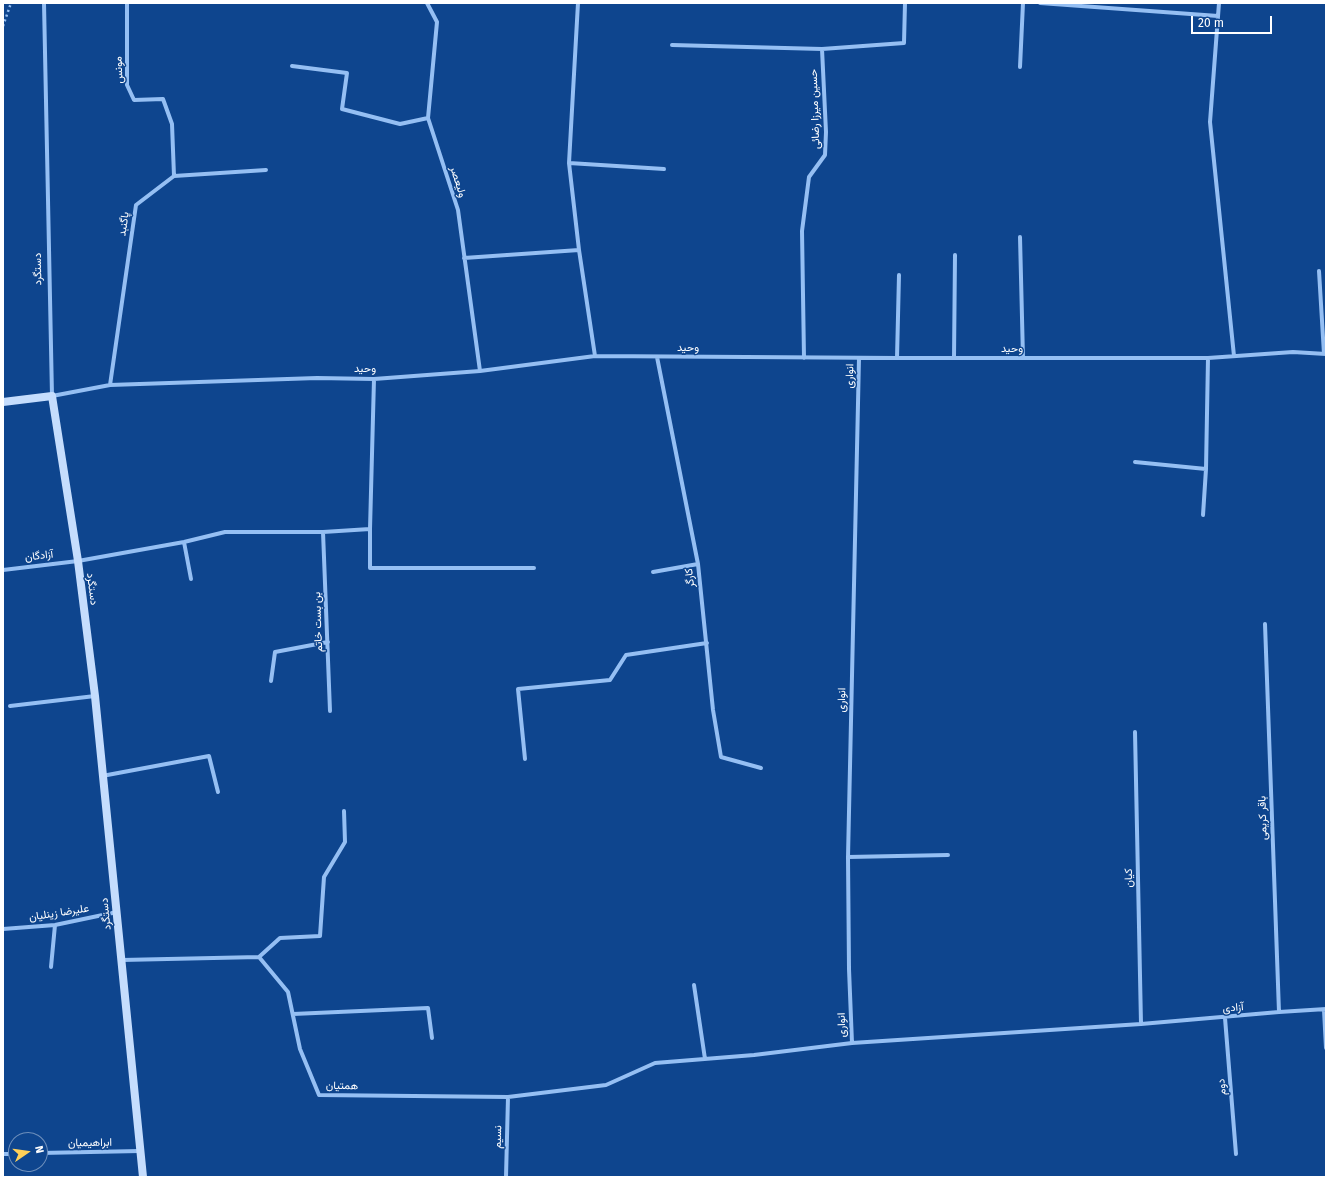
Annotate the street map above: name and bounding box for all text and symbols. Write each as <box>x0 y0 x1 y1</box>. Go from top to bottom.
scale bar <box>1193 8 1274 34</box>
text: 20 m <box>1198 16 1224 30</box>
street label: مونس <box>112 56 126 84</box>
street label: حسین میرزا رضائی <box>807 69 823 149</box>
street label: ولیعصر <box>447 165 469 199</box>
street label: پاگنبد <box>116 211 132 237</box>
street label: دستگرد <box>31 253 45 285</box>
street label: وحید <box>677 341 699 355</box>
street label: وحید <box>1001 342 1023 356</box>
street label: وحید <box>354 362 376 376</box>
street label: انواری <box>843 364 857 388</box>
street label: آزادگان <box>24 548 54 564</box>
street label: کارگر <box>682 567 698 589</box>
street label: دستگرد <box>83 572 101 606</box>
street label: بن بست خاتم <box>310 592 326 652</box>
street label: انواری <box>835 688 849 712</box>
street label: باقر کریمی <box>1256 796 1270 840</box>
street label: کیان <box>1122 868 1136 888</box>
street label: دستگرد <box>98 897 114 931</box>
street label: علیرضا زینلیان <box>28 902 90 924</box>
street label: آزادی <box>1222 1001 1244 1015</box>
street label: انواری <box>835 1012 849 1038</box>
street label: دوم <box>1215 1078 1229 1096</box>
street label: همتیان <box>326 1079 358 1093</box>
street label: نسیم <box>491 1125 505 1149</box>
north arrow <box>8 1132 48 1172</box>
street label: ابراهیمیان <box>68 1136 112 1150</box>
text: N <box>32 1144 46 1154</box>

